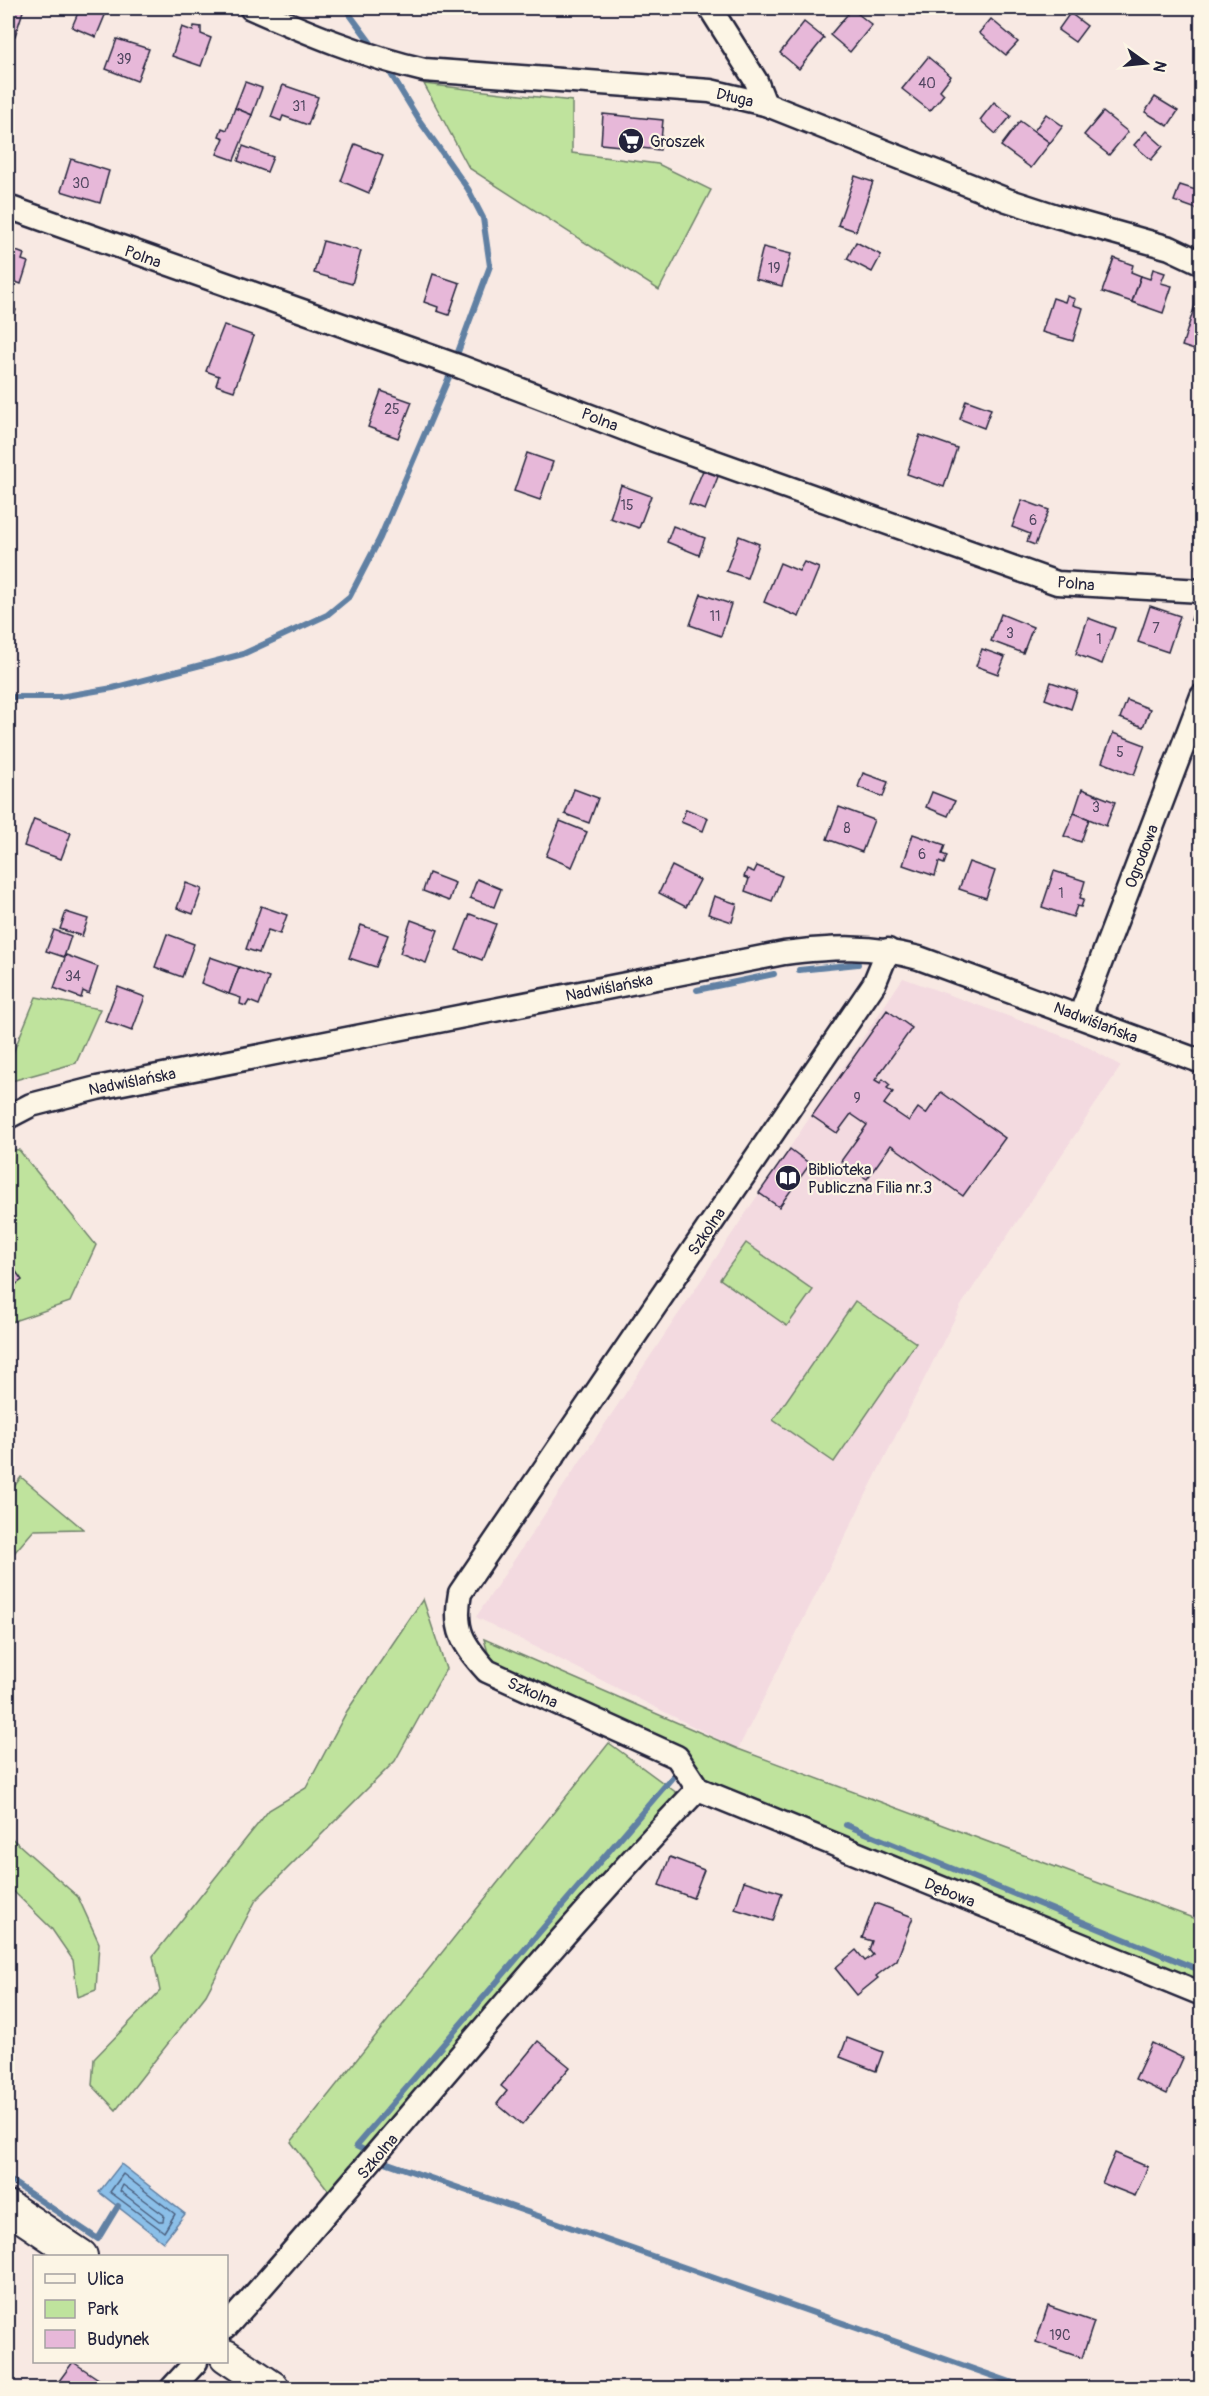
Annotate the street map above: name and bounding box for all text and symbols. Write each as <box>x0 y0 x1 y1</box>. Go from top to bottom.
north arrow <box>1116 33 1176 93</box>
house number: 39 <box>116 51 132 68</box>
text: N <box>1148 59 1171 75</box>
house number: 40 <box>918 75 936 92</box>
street label: Długa <box>714 84 755 112</box>
house number: 31 <box>292 98 306 115</box>
supermarket icon: Groszek <box>616 126 646 156</box>
place label: Groszek <box>650 132 705 152</box>
house number: 30 <box>72 175 90 192</box>
street label: Polna <box>122 241 164 273</box>
house number: 19 <box>768 260 780 277</box>
house number: 25 <box>384 401 400 418</box>
street label: Polna <box>578 404 621 436</box>
house number: 15 <box>620 497 634 514</box>
house number: 6 <box>1029 512 1037 529</box>
street label: Polna <box>1056 572 1096 596</box>
house number: 11 <box>710 608 720 625</box>
house number: 7 <box>1152 620 1160 637</box>
house number: 3 <box>1006 625 1014 642</box>
house number: 1 <box>1096 631 1102 648</box>
house number: 5 <box>1116 744 1124 761</box>
house number: 3 <box>1092 799 1100 816</box>
house number: 8 <box>843 820 851 837</box>
street label: Ogrodowa <box>1121 822 1163 891</box>
house number: 6 <box>918 846 926 863</box>
house number: 1 <box>1058 885 1064 902</box>
house number: 34 <box>65 968 81 985</box>
street label: Nadwiślańska <box>564 970 655 1006</box>
street label: Nadwiślańska <box>1051 998 1141 1048</box>
street label: Nadwiślańska <box>87 1064 178 1100</box>
house number: 9 <box>853 1090 861 1107</box>
place label: Biblioteka Publiczna Filia nr.3 <box>808 1160 932 1198</box>
library icon: Biblioteka Publiczna Filia nr.3 <box>773 1163 803 1193</box>
street label: Szkolna <box>684 1204 730 1259</box>
street label: Szkolna <box>504 1673 561 1713</box>
street label: Dębowa <box>921 1874 978 1912</box>
street label: Szkolna <box>353 2130 403 2183</box>
legend <box>33 2255 228 2363</box>
text: Ulica <box>87 2268 124 2291</box>
text: Park <box>87 2298 119 2321</box>
house number: 19C <box>1049 2327 1071 2344</box>
text: Budynek <box>87 2328 150 2351</box>

